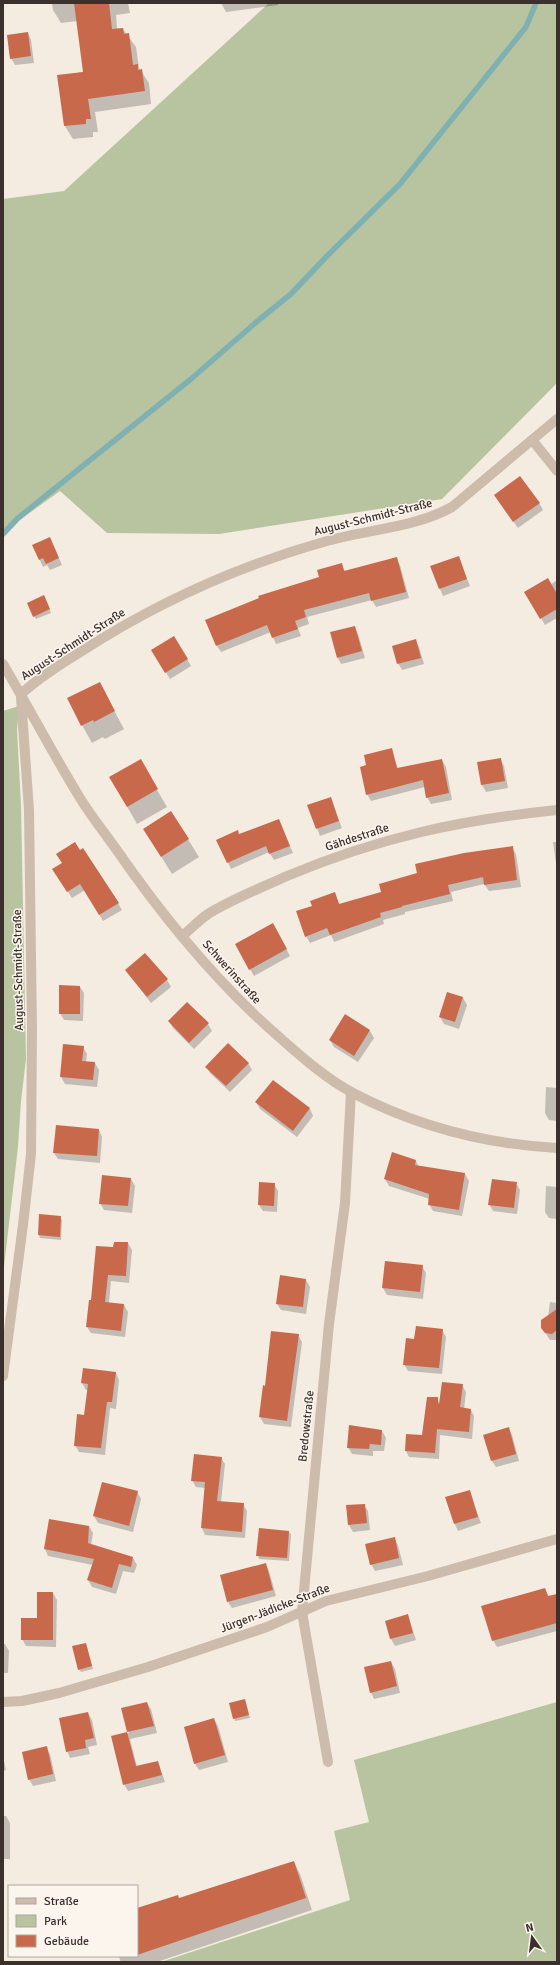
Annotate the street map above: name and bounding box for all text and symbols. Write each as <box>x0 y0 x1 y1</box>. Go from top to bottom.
street label: August-Schmidt-Straße <box>312 496 434 539</box>
street label: August-Schmidt-Straße <box>18 605 128 684</box>
street label: Gähdestraße <box>323 820 391 855</box>
street label: August-Schmidt-Straße <box>10 909 27 1031</box>
street label: Schwerinstraße <box>199 937 264 1007</box>
street label: Bredowstraße <box>295 1390 318 1463</box>
street label: Jürgen-Jädicke-Straße <box>218 1581 332 1636</box>
legend <box>8 1885 138 1957</box>
text: Straße <box>44 1894 79 1909</box>
text: Park <box>44 1914 67 1929</box>
north arrow <box>512 1917 552 1957</box>
text: N <box>524 1921 535 1935</box>
text: Gebäude <box>44 1934 89 1949</box>

